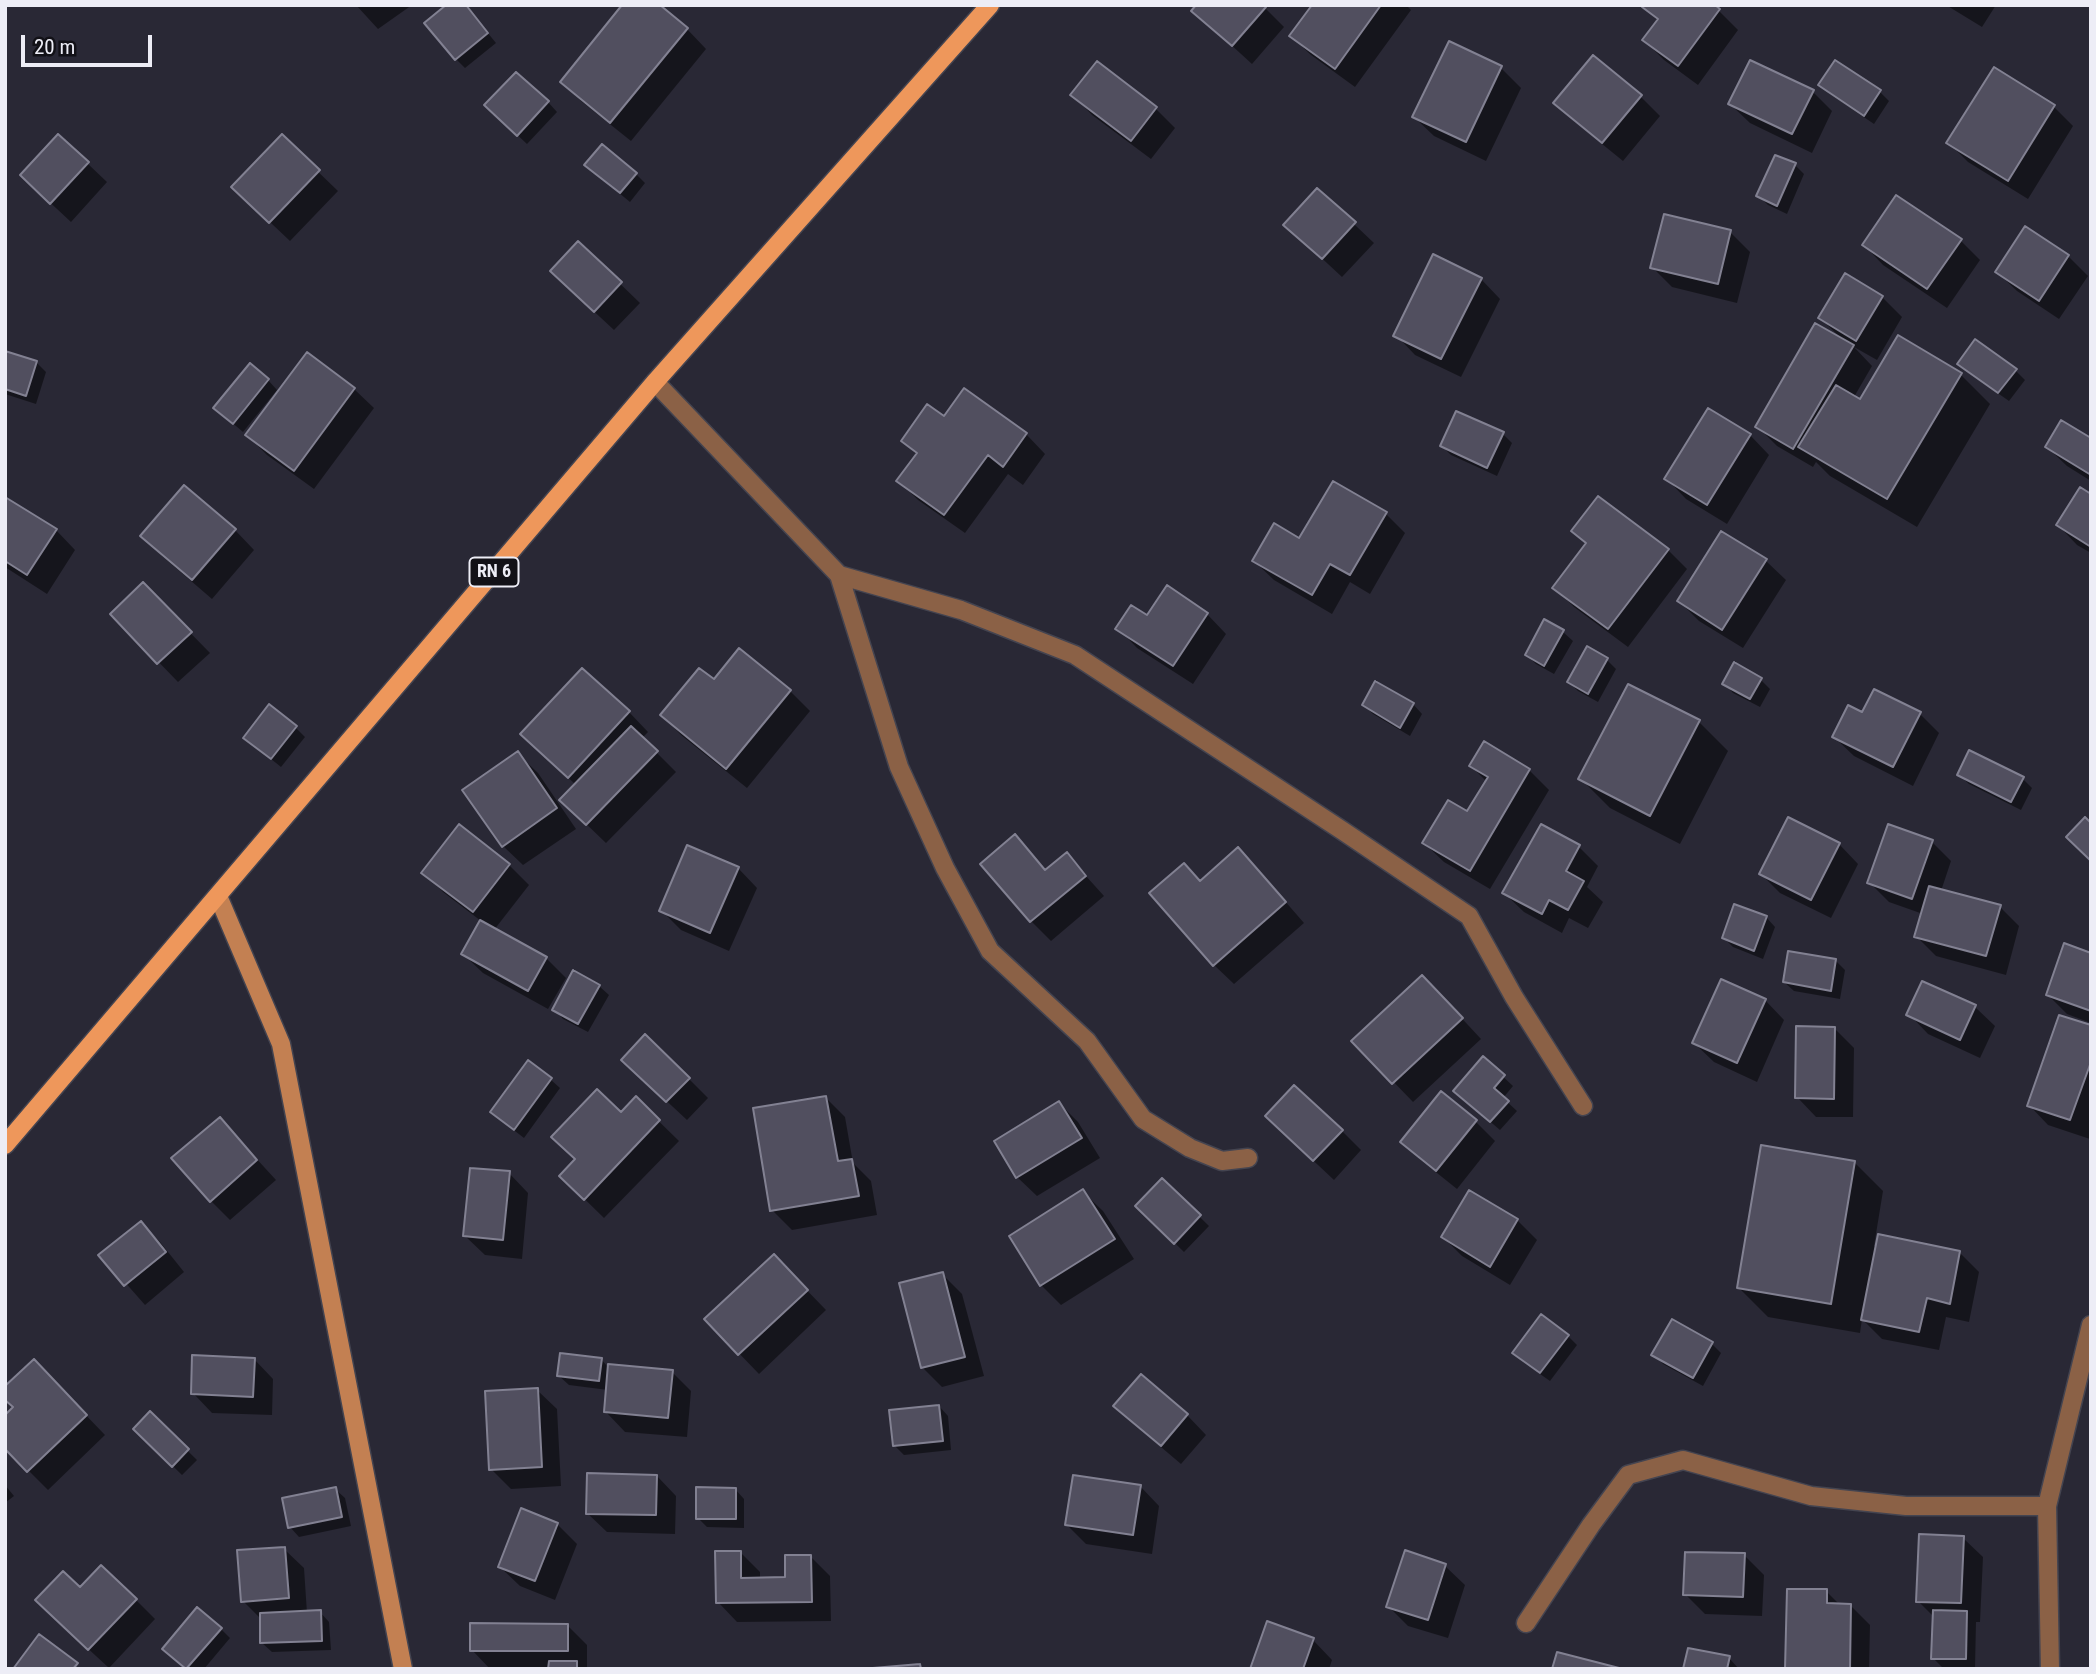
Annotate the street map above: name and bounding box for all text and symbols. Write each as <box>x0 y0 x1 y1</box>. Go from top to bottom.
scale bar <box>24 21 156 65</box>
text: 20 m <box>34 35 75 59</box>
road number: RN 6 <box>470 558 518 586</box>

